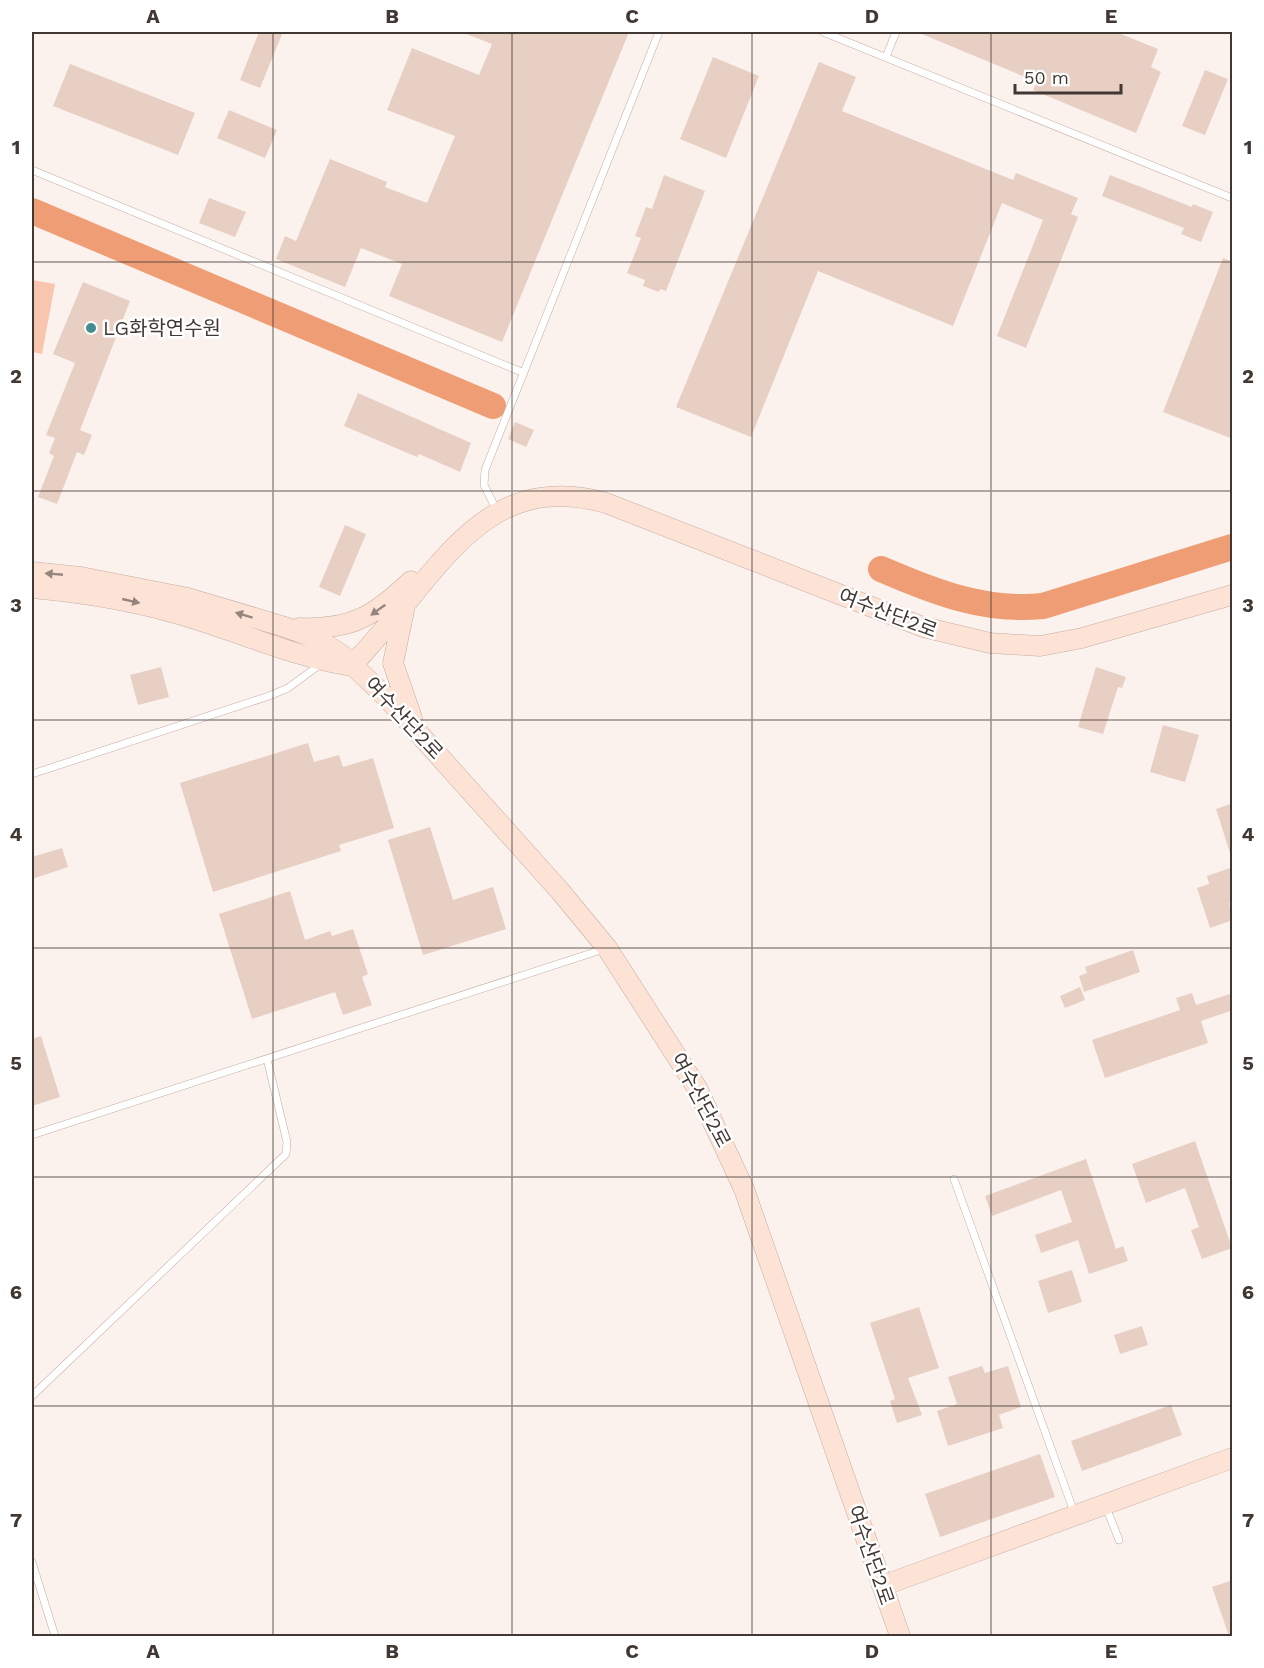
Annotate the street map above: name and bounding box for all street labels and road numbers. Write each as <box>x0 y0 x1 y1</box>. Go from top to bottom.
street label: 여수산단2로 <box>835 583 941 643</box>
street label: 여수산단2로 <box>360 672 448 764</box>
street label: 여수산단2로 <box>666 1049 736 1151</box>
street label: 여수산단2로 <box>843 1502 899 1608</box>

